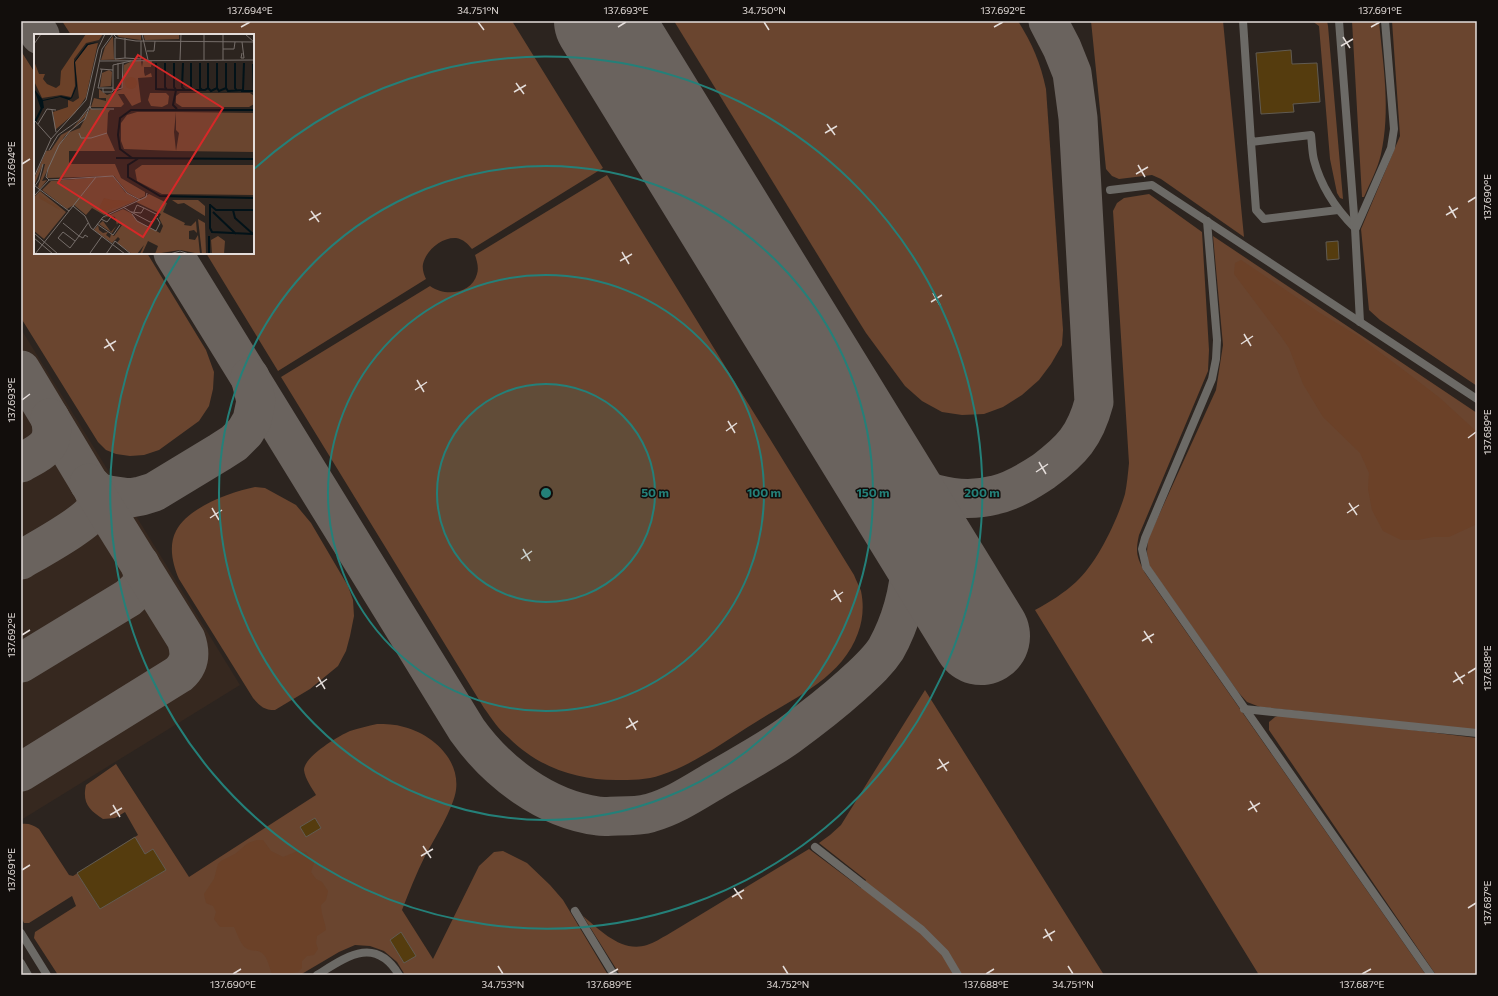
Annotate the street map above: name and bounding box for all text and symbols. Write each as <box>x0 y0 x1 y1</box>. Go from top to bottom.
text: 137.694°E <box>227 4 273 16</box>
text: 34.751°N <box>457 4 499 16</box>
text: 137.693°E <box>603 4 649 16</box>
text: 34.750°N <box>742 4 786 16</box>
text: 137.692°E <box>981 4 1026 16</box>
text: 137.691°E <box>1358 4 1402 16</box>
inset map <box>34 34 254 254</box>
text: 137.694°E <box>5 141 17 187</box>
text: 137.690°E <box>1481 174 1493 220</box>
text: 137.693°E <box>5 377 17 423</box>
text: 137.689°E <box>1481 409 1493 455</box>
text: 50 m <box>641 485 669 499</box>
text: 100 m <box>747 485 781 499</box>
text: 150 m <box>856 485 890 499</box>
text: 200 m <box>964 485 1000 499</box>
centre of rings <box>539 486 553 500</box>
text: 137.692°E <box>5 612 17 657</box>
text: 137.688°E <box>1481 645 1493 691</box>
text: 137.691°E <box>5 848 17 892</box>
text: 137.687°E <box>1481 881 1493 925</box>
text: 137.690°E <box>210 978 256 990</box>
text: 34.753°N <box>482 978 524 990</box>
text: 137.689°E <box>586 978 632 990</box>
text: 34.752°N <box>767 978 809 990</box>
text: 137.688°E <box>963 978 1009 990</box>
text: 34.751°N <box>1052 978 1094 990</box>
text: 137.687°E <box>1340 978 1384 990</box>

